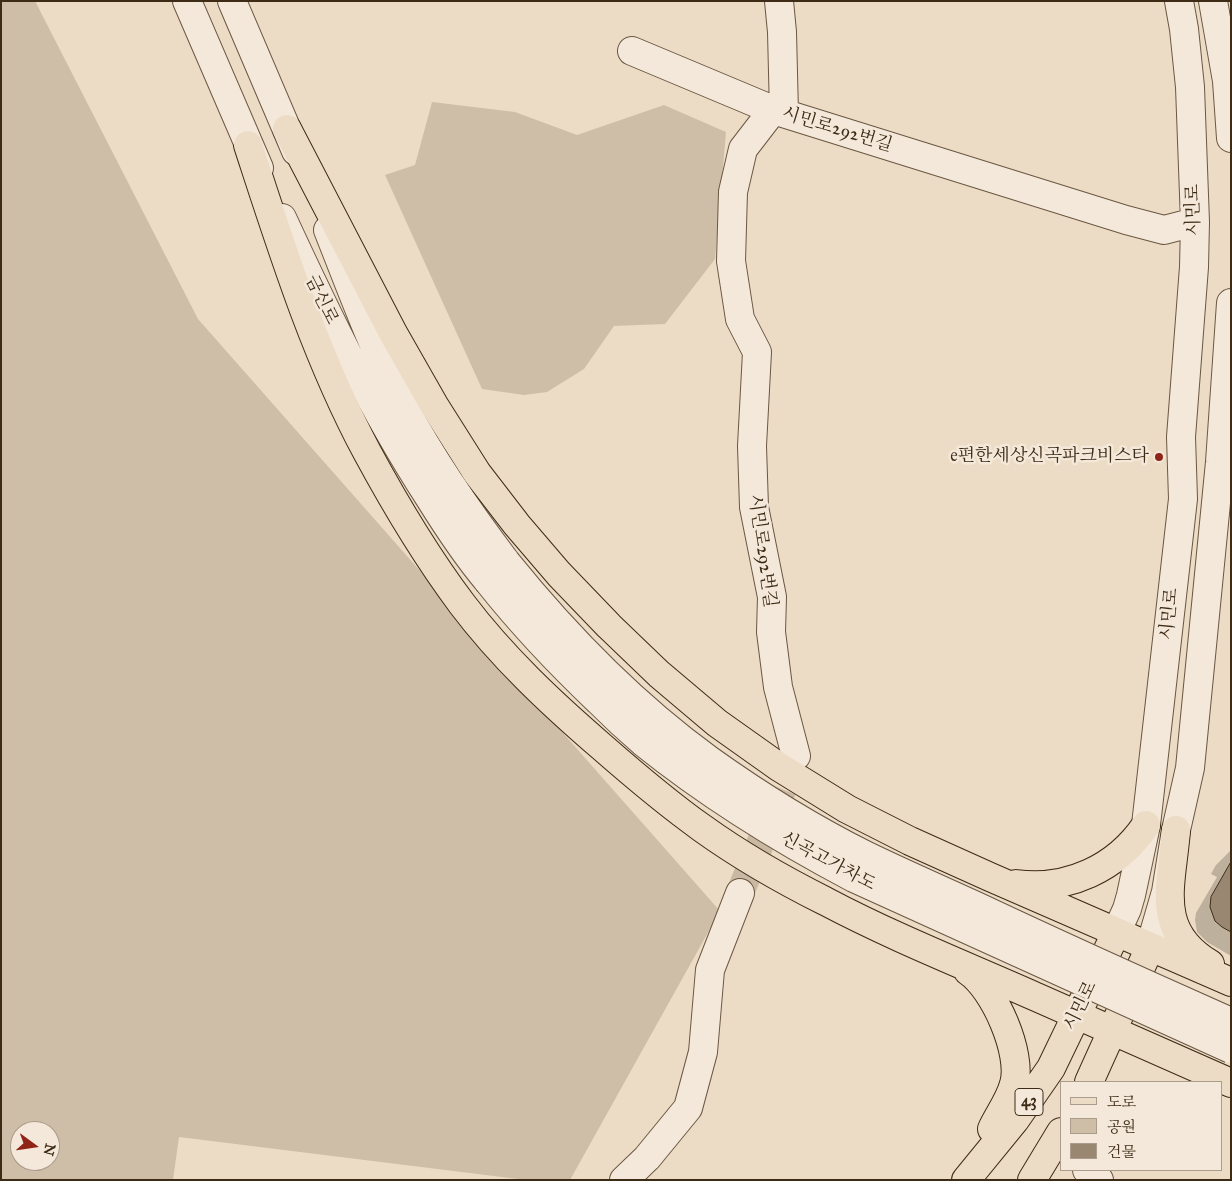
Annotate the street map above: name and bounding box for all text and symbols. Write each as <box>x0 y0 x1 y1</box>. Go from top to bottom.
street label: 시민로292번길 <box>779 103 895 157</box>
street label: 시민로 <box>1183 184 1205 236</box>
street label: 금신로 <box>300 272 342 328</box>
place label: e편한세상신곡파크비스타 <box>950 446 1149 468</box>
marker: e편한세상신곡파크비스타 <box>1153 451 1165 463</box>
street label: 시민로292번길 <box>743 493 781 609</box>
street label: 시민로 <box>1157 587 1183 641</box>
street label: 신곡고가차도 <box>777 828 879 896</box>
street label: 시민로 <box>1060 978 1102 1034</box>
legend <box>1060 1081 1222 1171</box>
road number: 43 <box>1015 1088 1043 1116</box>
text: 도로 <box>1107 1093 1136 1111</box>
text: 공원 <box>1107 1118 1136 1136</box>
north arrow <box>10 1121 60 1171</box>
text: N <box>39 1142 59 1157</box>
text: 건물 <box>1107 1143 1136 1161</box>

